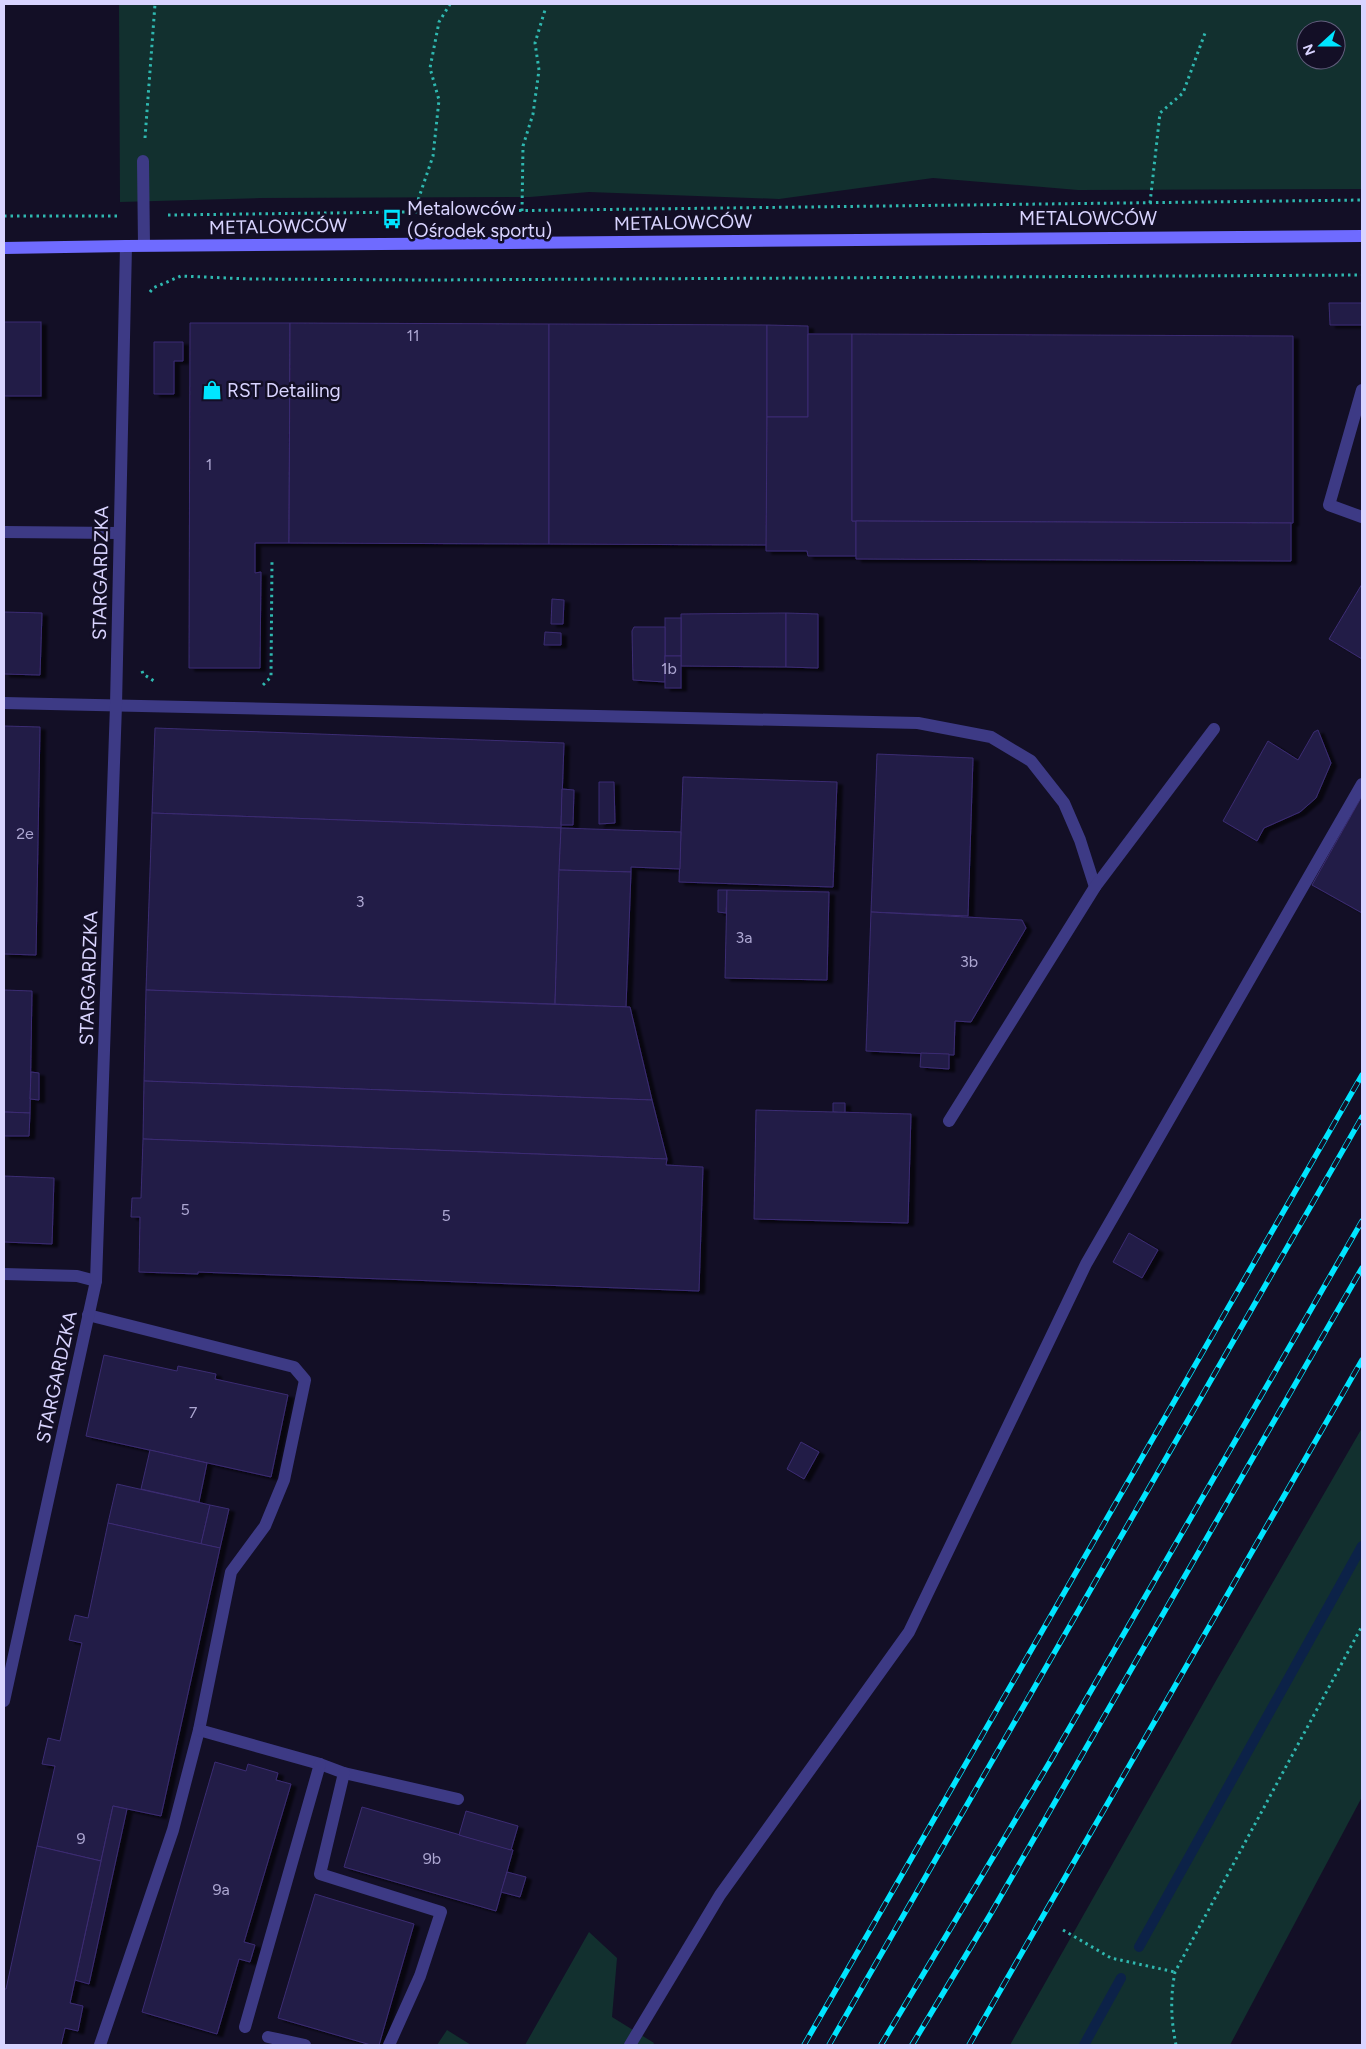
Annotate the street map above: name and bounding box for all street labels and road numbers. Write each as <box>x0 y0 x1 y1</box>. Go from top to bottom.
street label: METALOWCÓW <box>1019 207 1158 230</box>
street label: METALOWCÓW <box>614 210 753 235</box>
street label: METALOWCÓW <box>209 214 348 239</box>
street label: STARGARDZKA <box>88 505 113 640</box>
street label: STARGARDZKA <box>75 910 102 1046</box>
street label: STARGARDZKA <box>31 1309 82 1445</box>

